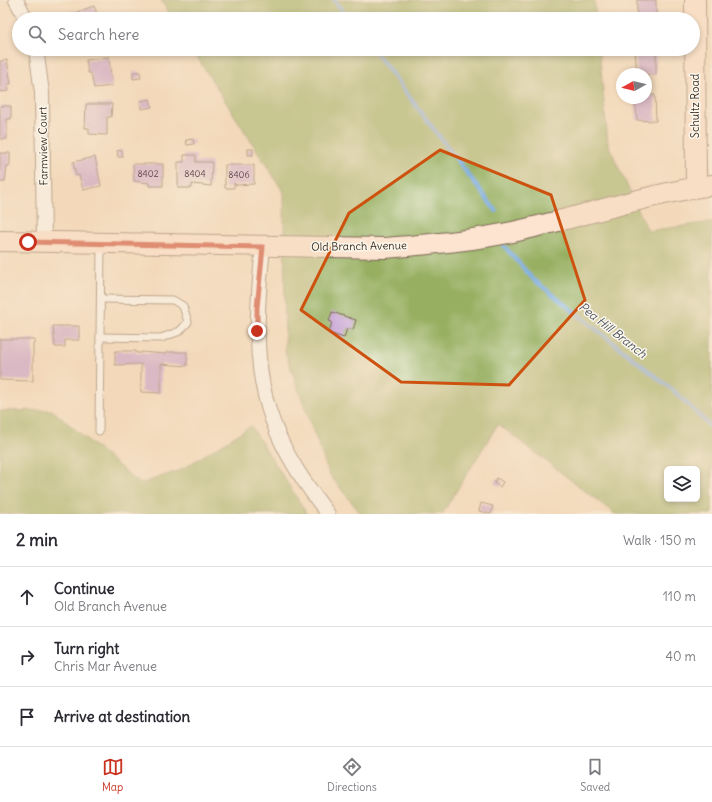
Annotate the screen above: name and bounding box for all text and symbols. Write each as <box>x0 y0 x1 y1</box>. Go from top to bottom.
search box <box>12 12 700 56</box>
icon: search <box>26 23 48 45</box>
text: Search here <box>58 25 139 44</box>
north arrow <box>616 68 652 104</box>
street label: Schultz Road <box>688 73 702 138</box>
street label: Farmview Court <box>35 106 51 186</box>
house number: 8402 <box>137 168 159 179</box>
house number: 8404 <box>184 168 206 179</box>
house number: 8406 <box>228 169 250 180</box>
route start <box>19 233 37 251</box>
street label: Old Branch Avenue <box>311 238 407 254</box>
water label: Pea Hill Branch <box>576 299 651 362</box>
route end <box>248 322 266 340</box>
map controls <box>664 466 700 502</box>
button: layers <box>664 466 700 502</box>
text: 2 min <box>16 529 58 551</box>
text: Walk · 150 m <box>623 532 696 549</box>
text: Continue <box>54 579 115 598</box>
icon: ahead <box>16 586 38 608</box>
text: 110 m <box>663 588 696 605</box>
text: Old Branch Avenue <box>54 598 167 615</box>
text: Turn right <box>54 639 119 658</box>
icon: right <box>16 646 38 668</box>
text: 40 m <box>665 648 696 665</box>
text: Chris Mar Avenue <box>54 658 157 675</box>
icon: arrive <box>16 706 38 728</box>
text: Arrive at destination <box>54 707 190 726</box>
tab: Map <box>102 756 124 794</box>
tab: Directions <box>327 756 377 794</box>
tab: Saved <box>580 756 610 794</box>

